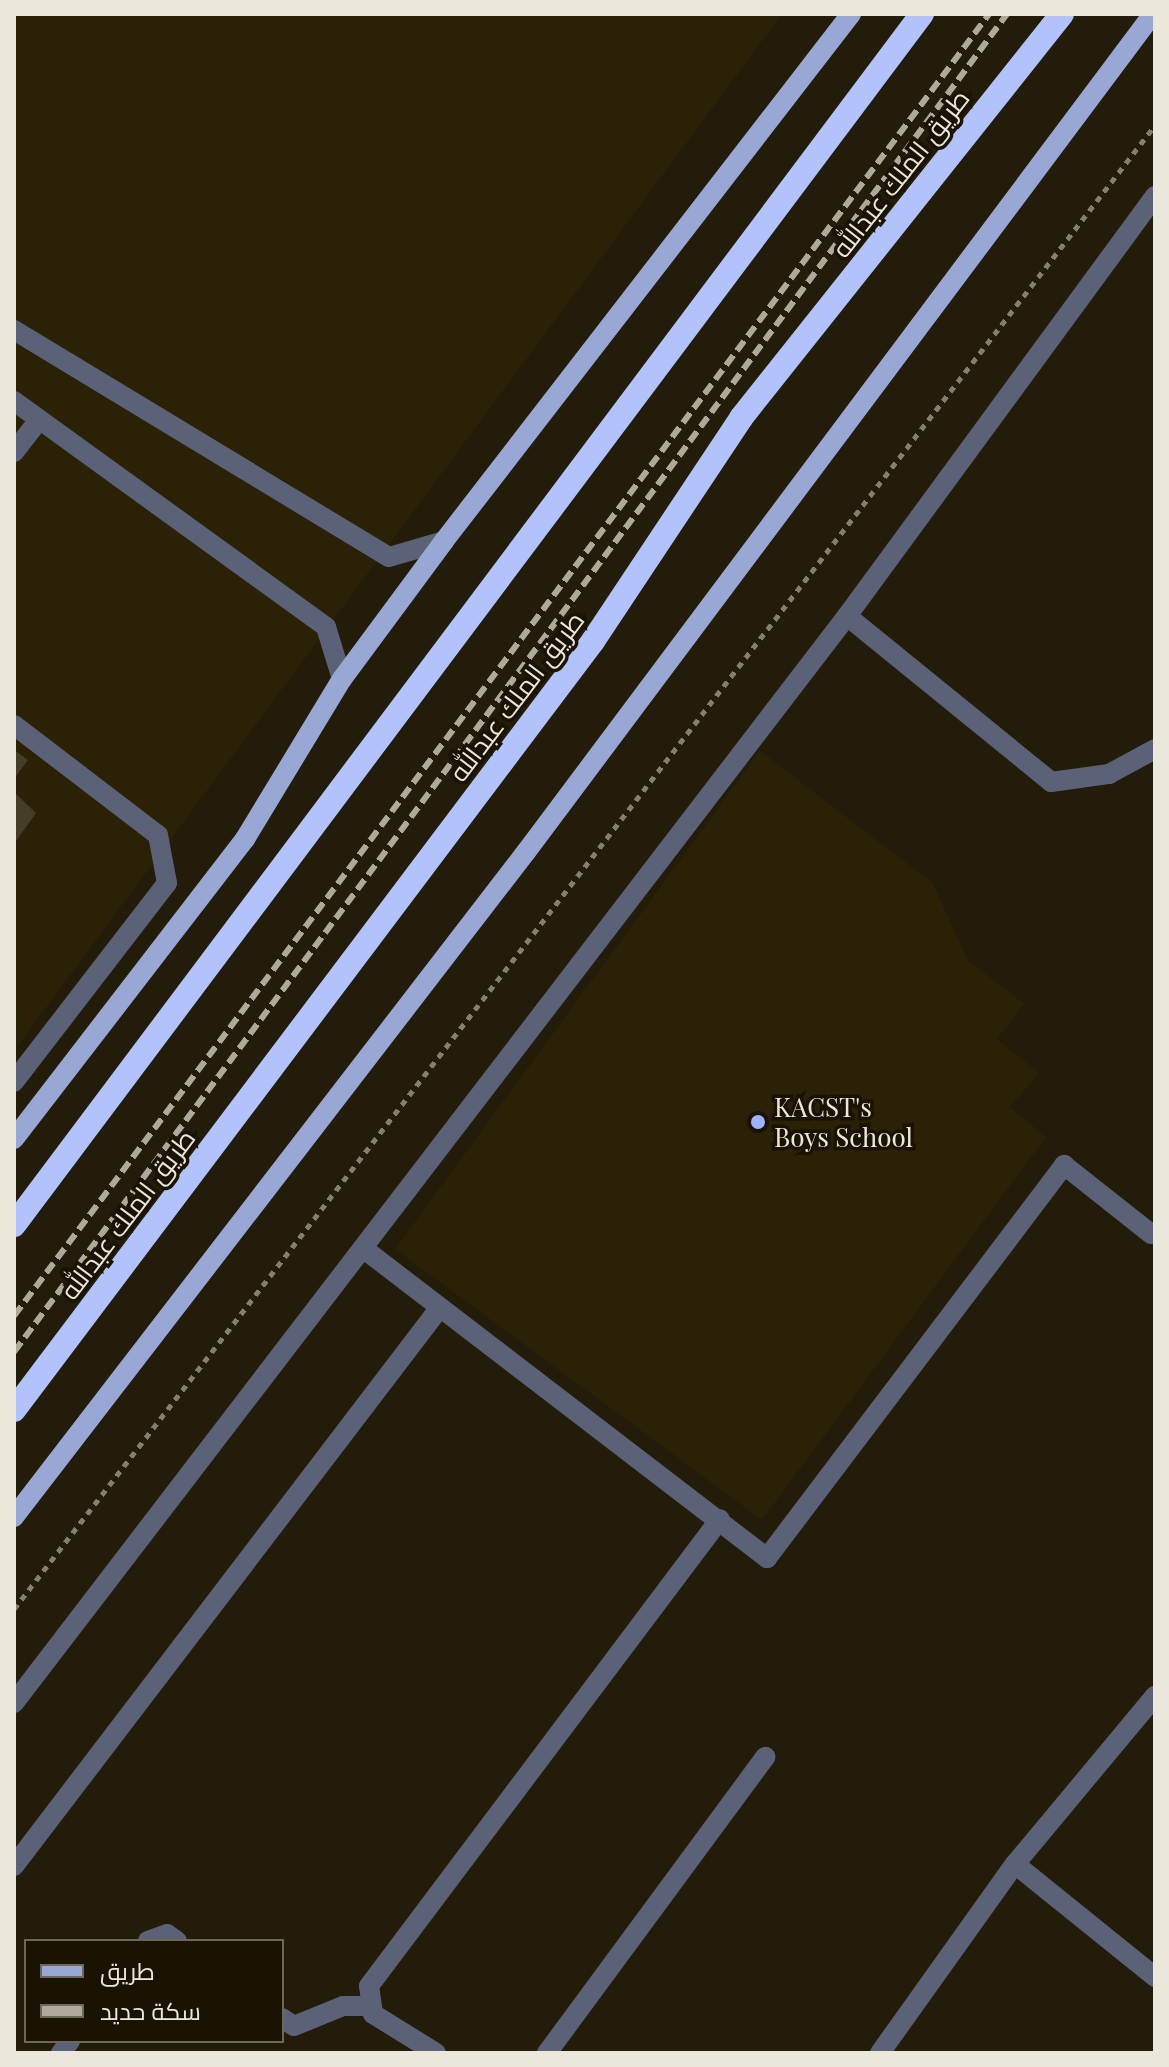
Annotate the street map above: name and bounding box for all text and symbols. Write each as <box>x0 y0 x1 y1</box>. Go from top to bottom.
street label: طريق الملك عبدالله <box>825 83 975 263</box>
street label: طريق الملك عبدالله <box>442 605 590 787</box>
place label: KACST's Boys School <box>774 1091 913 1152</box>
marker: KACST's Boys School <box>749 1113 767 1131</box>
street label: طريق الملك عبدالله <box>53 1123 201 1305</box>
legend <box>24 1939 284 2043</box>
text: طريق <box>100 1954 155 1986</box>
text: سكة حديد <box>100 1994 201 2026</box>

